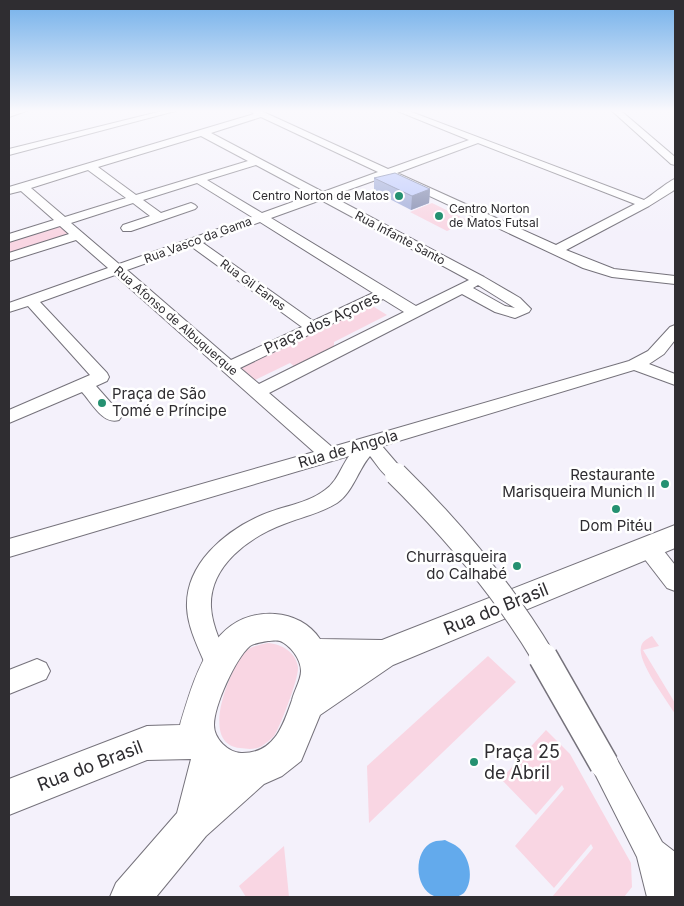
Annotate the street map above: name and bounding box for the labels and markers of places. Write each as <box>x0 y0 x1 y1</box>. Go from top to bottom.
place label: Centro Norton de Matos <box>252 188 389 203</box>
marker: Centro Norton de Matos <box>393 190 405 202</box>
place label: Centro Norton de Matos Futsal <box>449 201 539 230</box>
marker: Centro Norton de Matos Futsal <box>433 210 445 222</box>
place label: Praça de São Tomé e Príncipe <box>112 384 227 420</box>
marker: Praça de São Tomé e Príncipe <box>96 397 108 409</box>
place label: Restaurante Marisqueira Munich II <box>502 465 655 501</box>
marker: Restaurante Marisqueira Munich II <box>659 478 671 490</box>
marker: Dom Pitéu <box>610 503 622 515</box>
place label: Dom Pitéu <box>580 516 652 535</box>
place label: Churrasqueira do Calhabé <box>406 547 507 583</box>
marker: Churrasqueira do Calhabé <box>511 560 523 572</box>
place label: Praça 25 de Abril <box>484 741 560 783</box>
marker: Praça 25 de Abril <box>468 756 480 768</box>

